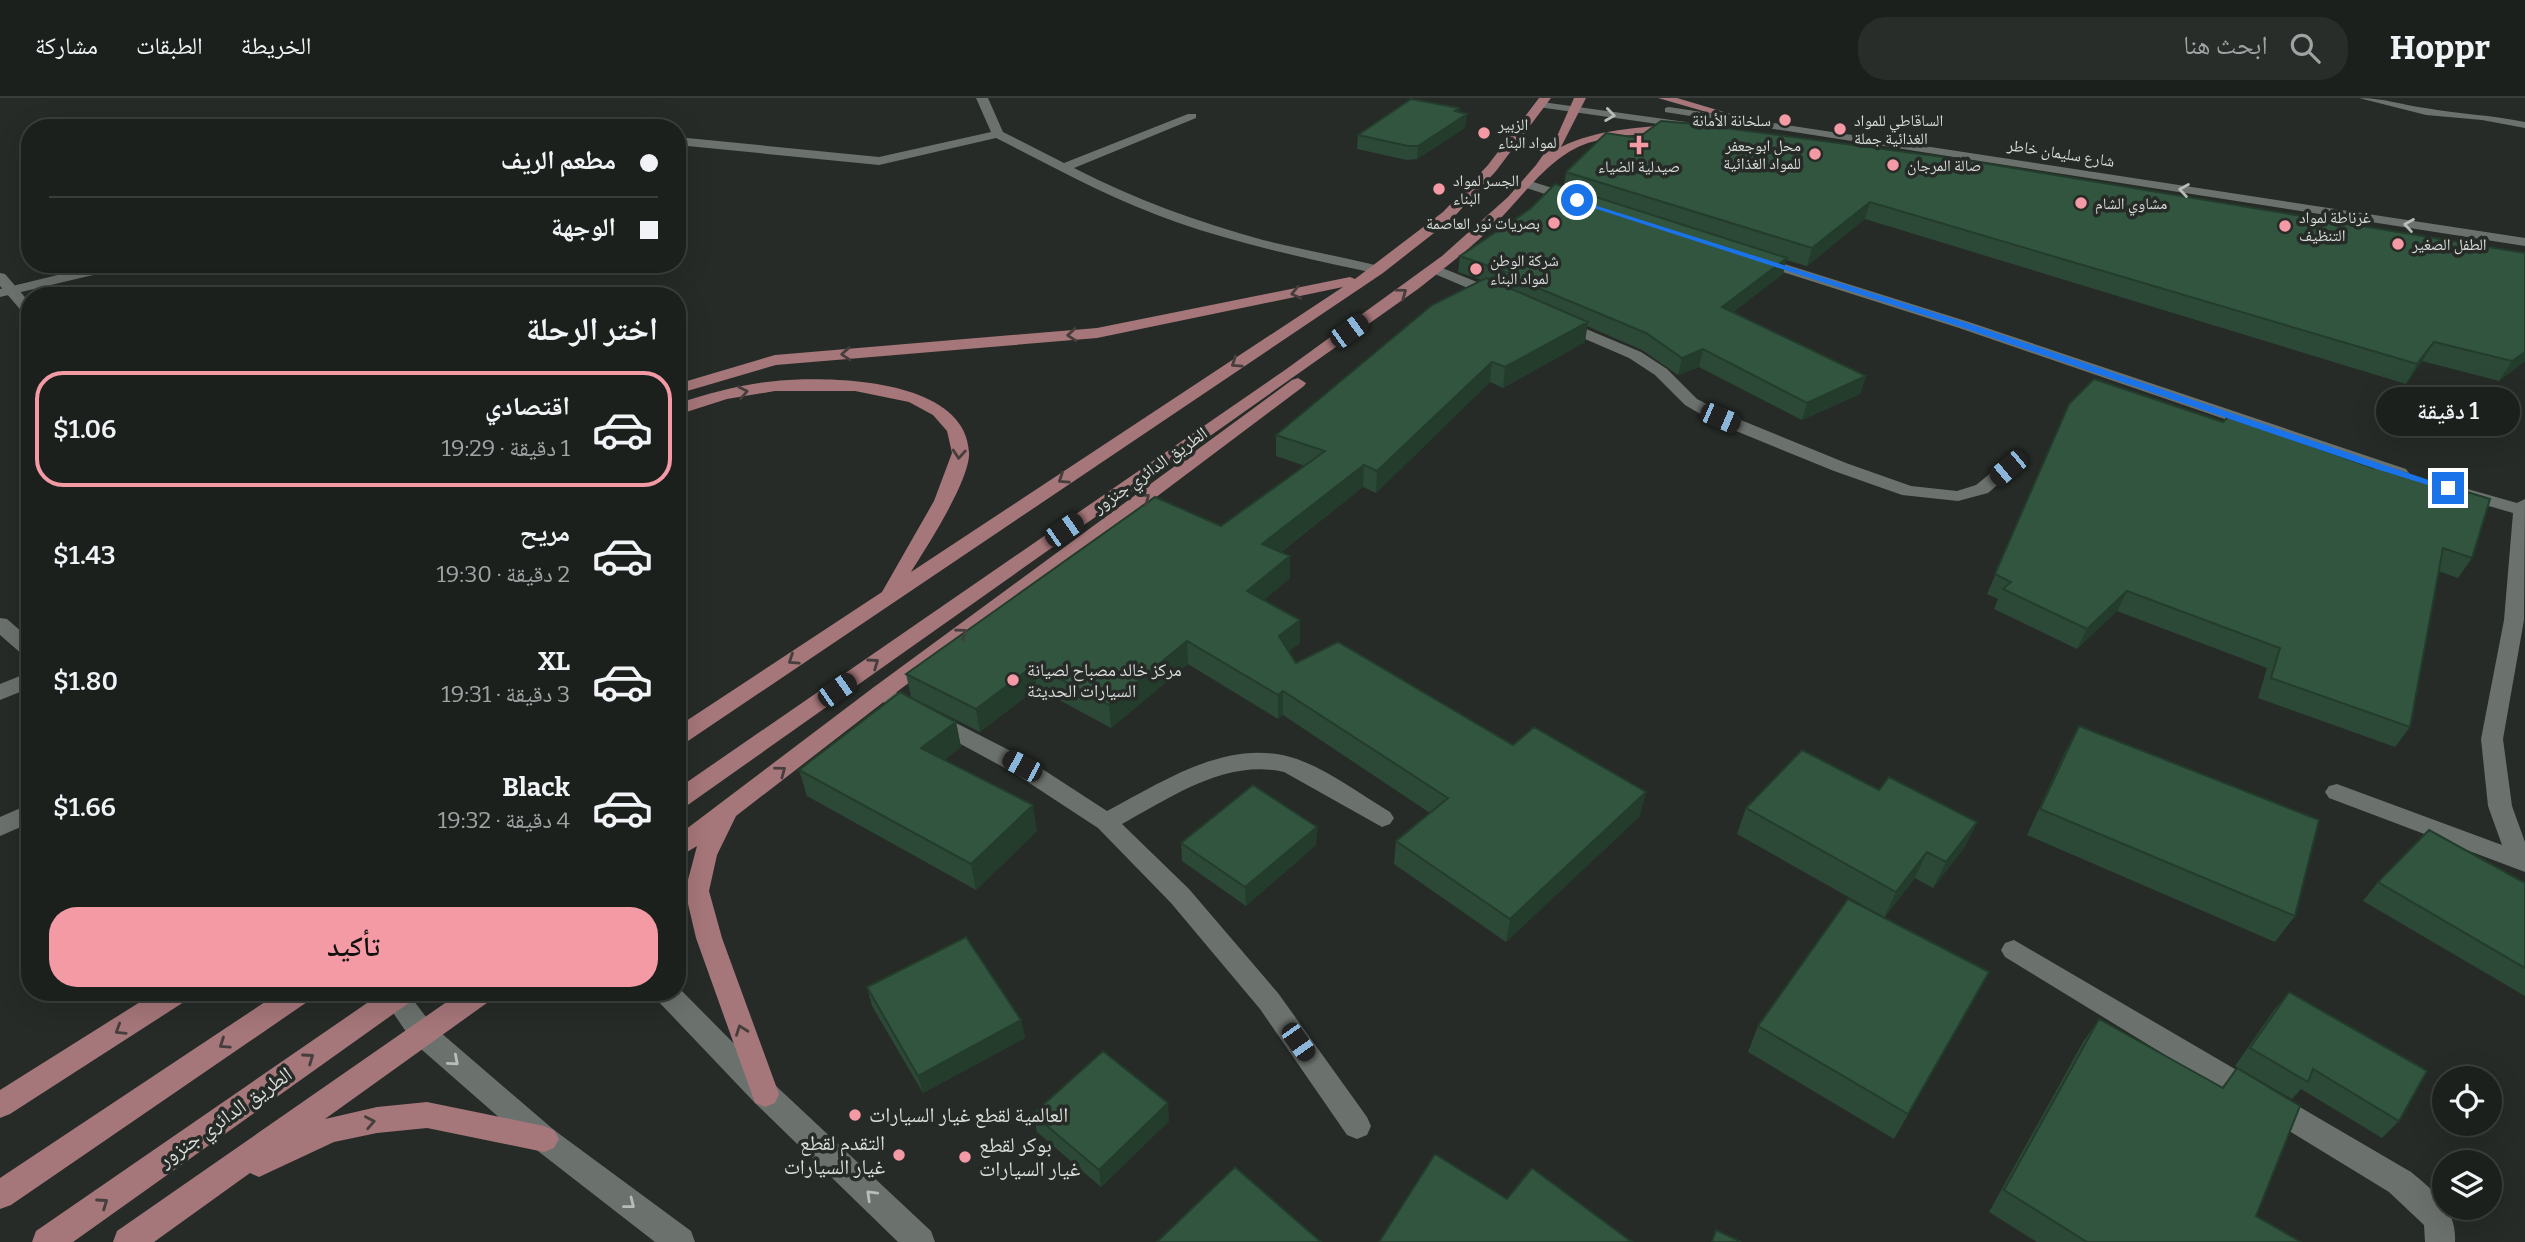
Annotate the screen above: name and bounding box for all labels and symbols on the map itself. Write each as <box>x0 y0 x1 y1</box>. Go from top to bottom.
one-way arrow <box>1604 107 1616 122</box>
place label: سلخانة الأمانة <box>1692 111 1771 130</box>
place label: الساقاطي للمواد الغذائية جملة <box>1854 111 1943 148</box>
marker: سلخانة الأمانة <box>1777 112 1793 128</box>
place label: الزبير لمواد البناء <box>1497 115 1557 152</box>
marker: الساقاطي للمواد الغذائية جملة <box>1832 121 1848 137</box>
marker: الزبير لمواد البناء <box>1476 125 1492 141</box>
street label: شارع سليمان خاطر <box>2005 135 2116 172</box>
place label: محل ابوجعفر للمواد الغذائية <box>1723 136 1801 173</box>
marker: صيدلية الضياء <box>1631 137 1647 153</box>
marker: محل ابوجعفر للمواد الغذائية <box>1807 146 1823 162</box>
place label: صالة المرجان <box>1907 156 1981 176</box>
place label: صيدلية الضياء <box>1598 157 1680 176</box>
marker: صالة المرجان <box>1885 157 1901 173</box>
place label: الجسر لمواد البناء <box>1453 171 1519 208</box>
marker: الجسر لمواد البناء <box>1431 181 1447 197</box>
one-way arrow <box>2178 183 2190 198</box>
route start <box>1561 184 1593 216</box>
place label: مشاوي الشام <box>2095 194 2167 216</box>
marker: مشاوي الشام <box>2073 195 2089 211</box>
place label: غرناطة لمواد التنظيف <box>2299 208 2371 245</box>
place label: بصريات نور العاصمة <box>1426 214 1540 233</box>
marker: بصريات نور العاصمة <box>1546 215 1562 231</box>
one-way arrow <box>2403 217 2415 232</box>
marker: غرناطة لمواد التنظيف <box>2277 218 2293 234</box>
place label: الطفل الصغير <box>2411 235 2487 255</box>
marker: الطفل الصغير <box>2390 236 2406 252</box>
place label: شركة الوطن لمواد البناء <box>1490 251 1559 288</box>
marker: شركة الوطن لمواد البناء <box>1468 261 1484 277</box>
one-way arrow <box>1290 285 1302 299</box>
one-way arrow <box>1394 289 1407 301</box>
car <box>1326 310 1373 352</box>
one-way arrow <box>1067 327 1078 342</box>
one-way arrow <box>840 346 851 361</box>
one-way arrow <box>1231 355 1244 368</box>
one-way arrow <box>737 385 749 400</box>
callout: 1 دقيقة <box>2376 386 2520 436</box>
car <box>1697 400 1744 436</box>
street label: الطريق الدائري جنزور <box>1087 422 1214 521</box>
car <box>1986 446 2031 490</box>
one-way arrow <box>951 449 966 460</box>
one-way arrow <box>1058 471 1071 483</box>
route end <box>2432 472 2464 504</box>
one-way arrow <box>1137 494 1150 506</box>
car <box>1041 509 1088 551</box>
one-way arrow <box>954 629 967 641</box>
one-way arrow <box>787 652 800 665</box>
one-way arrow <box>866 659 879 672</box>
place label: مركز خالد مصباح لصيانة السيارات الحديثة <box>1027 659 1182 702</box>
car <box>814 669 861 711</box>
marker: مركز خالد مصباح لصيانة السيارات الحديثة <box>1005 672 1021 688</box>
car <box>999 747 1046 785</box>
one-way arrow <box>773 767 786 779</box>
car <box>1278 1019 1319 1065</box>
one-way arrow <box>115 1021 128 1034</box>
one-way arrow <box>735 1024 749 1036</box>
one-way arrow <box>219 1036 232 1048</box>
one-way arrow <box>445 1052 458 1065</box>
one-way arrow <box>301 1054 314 1066</box>
street label: الطريق الدائري جنزور <box>152 1061 299 1176</box>
place label: العالمية لقطع غيار السيارات <box>869 1102 1068 1128</box>
marker: العالمية لقطع غيار السيارات <box>847 1107 863 1123</box>
one-way arrow <box>364 1115 376 1130</box>
place label: التقدم لقطع غيار السيارات <box>784 1130 885 1180</box>
place label: بوكر لقطع غيار السيارات <box>979 1132 1081 1182</box>
marker: التقدم لقطع غيار السيارات <box>891 1147 907 1163</box>
marker: بوكر لقطع غيار السيارات <box>957 1149 973 1165</box>
one-way arrow <box>866 1190 879 1203</box>
one-way arrow <box>623 1195 635 1208</box>
one-way arrow <box>95 1199 108 1211</box>

